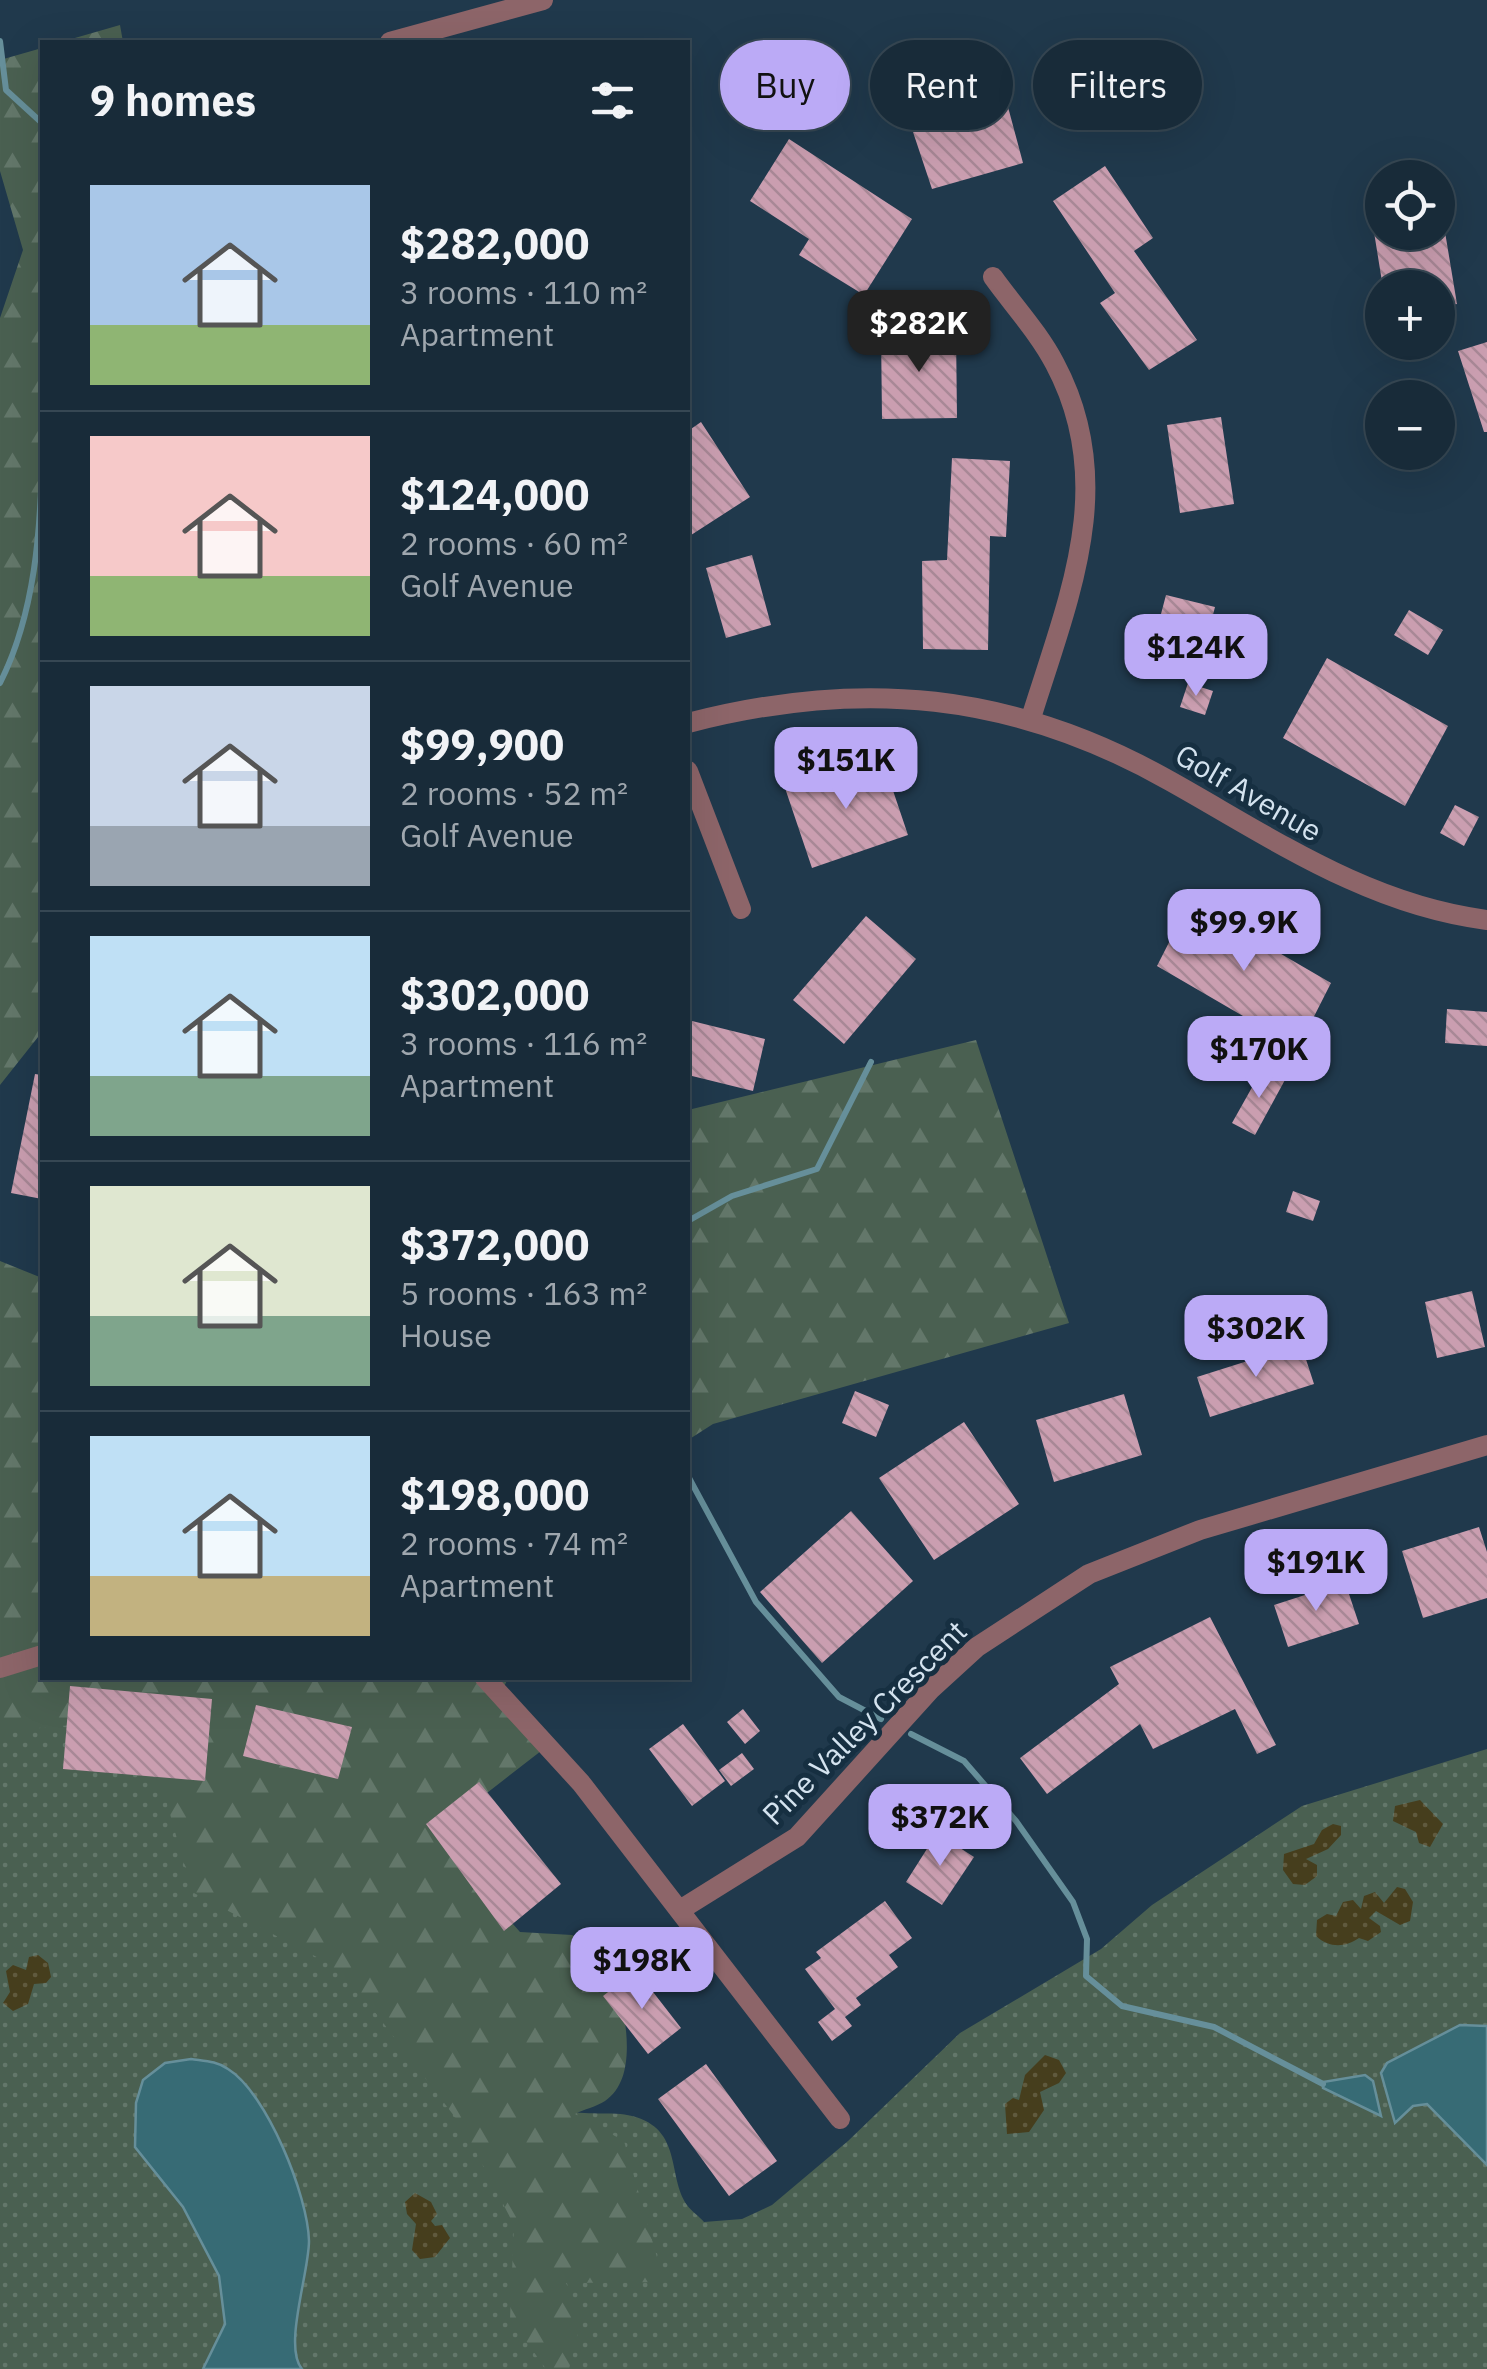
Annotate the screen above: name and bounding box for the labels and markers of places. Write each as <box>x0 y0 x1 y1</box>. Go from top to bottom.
pin: $282K <box>849 290 989 375</box>
pin: $124K <box>1126 614 1266 699</box>
pin: $151K <box>776 727 916 812</box>
pin: $99.9K <box>1163 889 1325 974</box>
pin: $170K <box>1189 1016 1329 1101</box>
pin: $302K <box>1186 1295 1326 1380</box>
pin: $191K <box>1246 1529 1386 1614</box>
pin: $372K <box>870 1784 1010 1869</box>
pin: $198K <box>572 1927 712 2012</box>

